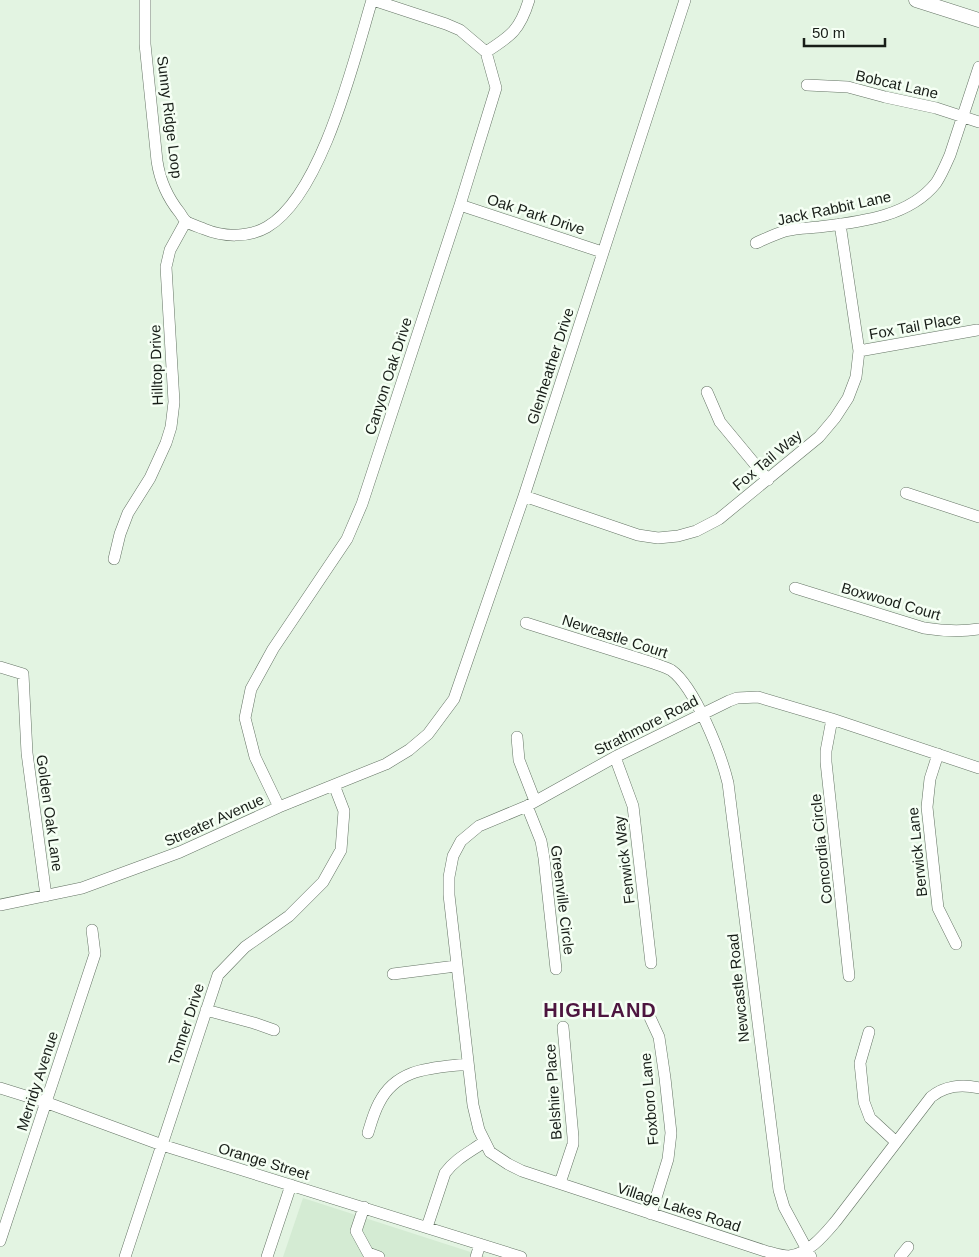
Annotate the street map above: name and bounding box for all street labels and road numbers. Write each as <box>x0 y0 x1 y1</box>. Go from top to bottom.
street label: Sunny Ridge Loop <box>154 55 186 179</box>
street label: Bobcat Lane <box>854 66 940 102</box>
street label: Jack Rabbit Lane <box>776 188 892 228</box>
street label: Oak Park Drive <box>485 190 587 238</box>
street label: Glenheather Drive <box>523 305 577 427</box>
street label: Fox Tail Place <box>868 310 962 342</box>
street label: Canyon Oak Drive <box>361 315 415 437</box>
street label: Hilltop Drive <box>146 324 166 406</box>
street label: Fox Tail Way <box>729 426 805 494</box>
street label: Boxwood Court <box>839 579 943 624</box>
street label: Newcastle Court <box>560 611 671 661</box>
street label: Strathmore Road <box>591 691 701 759</box>
street label: Golden Oak Lane <box>33 754 67 872</box>
street label: Streater Avenue <box>162 790 266 850</box>
street label: Concordia Circle <box>807 793 835 905</box>
street label: Berwick Lane <box>904 806 930 898</box>
street label: Fenwick Way <box>610 814 638 905</box>
street label: Greenville Circle <box>548 844 578 956</box>
street label: Newcastle Road <box>724 933 752 1043</box>
street label: Tonner Drive <box>165 981 207 1067</box>
street label: Merridy Avenue <box>13 1029 61 1133</box>
street label: Belshire Place <box>541 1044 565 1140</box>
street label: Foxboro Lane <box>636 1052 662 1146</box>
street label: Orange Street <box>216 1139 312 1183</box>
street label: Village Lakes Road <box>615 1179 743 1235</box>

